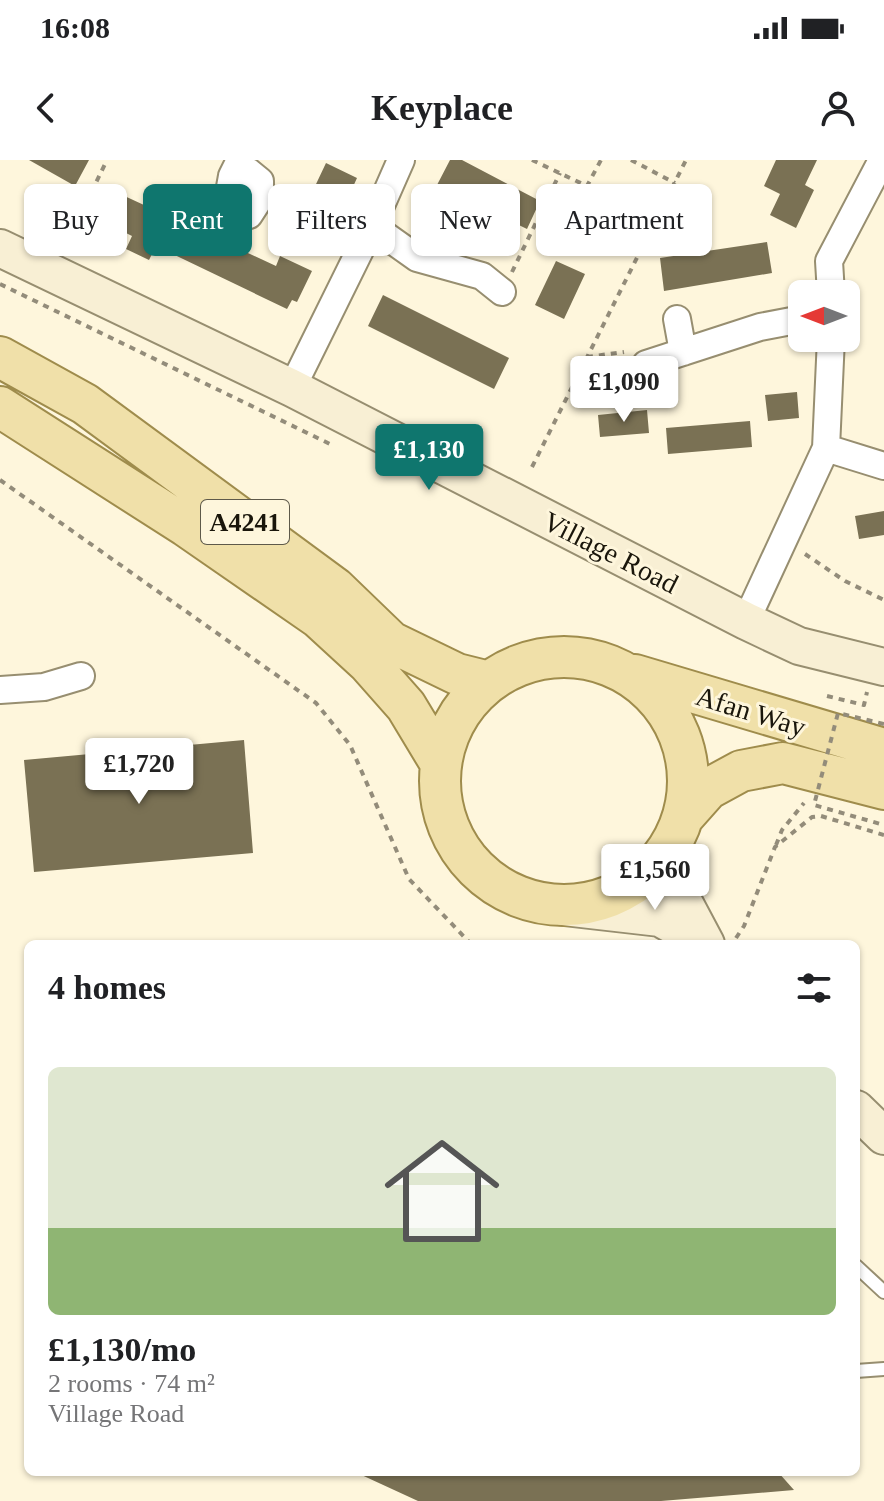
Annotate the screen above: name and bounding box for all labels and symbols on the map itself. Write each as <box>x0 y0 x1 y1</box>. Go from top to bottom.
north arrow <box>788 280 860 352</box>
pin: £1,090 <box>559 356 689 424</box>
pin: £1,130 <box>364 424 494 492</box>
road number: A4241 <box>201 500 289 544</box>
street label: Village Road <box>538 505 683 600</box>
street label: Afan Way <box>692 680 809 743</box>
pin: £1,720 <box>74 738 204 806</box>
pin: £1,560 <box>590 844 720 912</box>

